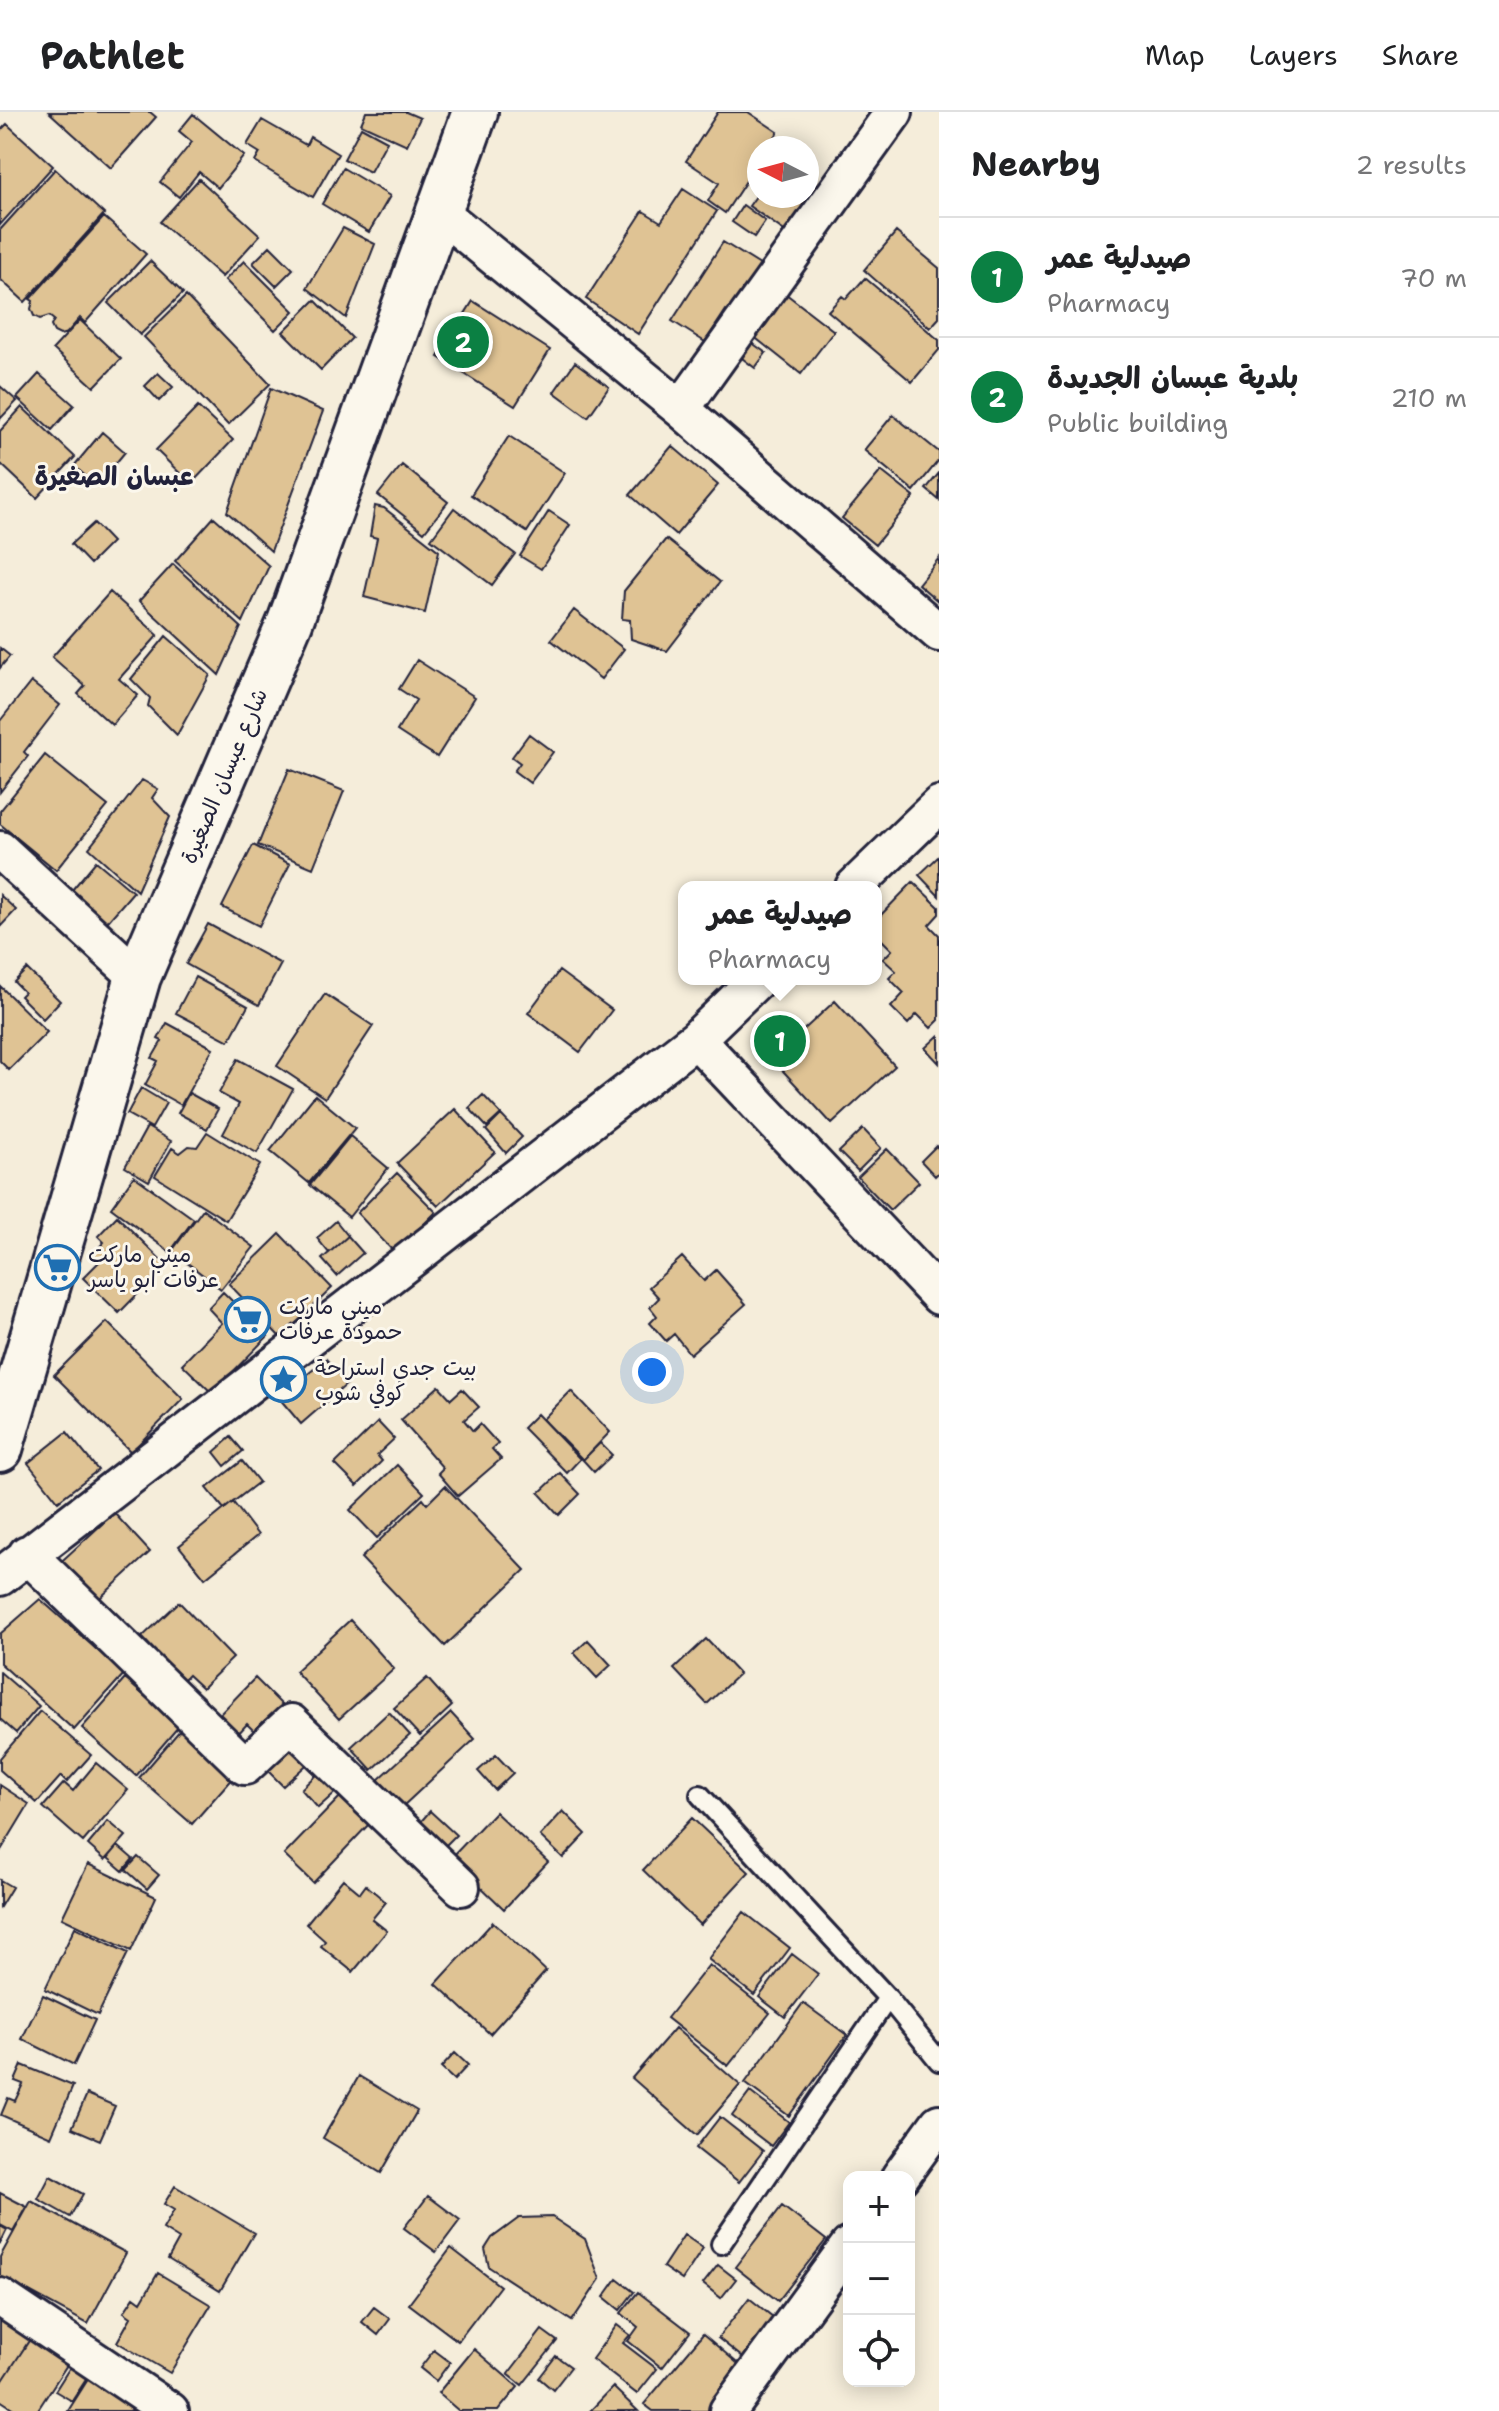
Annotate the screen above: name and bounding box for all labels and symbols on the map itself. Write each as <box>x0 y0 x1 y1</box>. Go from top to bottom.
north arrow <box>747 136 819 208</box>
pin: 2 <box>437 312 489 372</box>
district label: عبسان الصغيرة <box>35 458 194 493</box>
street label: شارع عبسان الصغيرة <box>174 684 275 868</box>
pin: 1 <box>754 1011 806 1071</box>
place label: ميني ماركت عرفات ابو ياسر <box>86 1240 219 1294</box>
supermarket icon: ميني ماركت عرفات ابو ياسر <box>33 1243 81 1291</box>
place label: ميني ماركت حمودة عرفات <box>279 1292 402 1346</box>
supermarket icon: ميني ماركت حمودة عرفات <box>224 1295 272 1343</box>
your location <box>632 1352 672 1392</box>
place label: بيت جدي استراحة كوفي شوب <box>315 1353 477 1409</box>
place icon: بيت جدي استراحة كوفي شوب <box>260 1356 308 1404</box>

